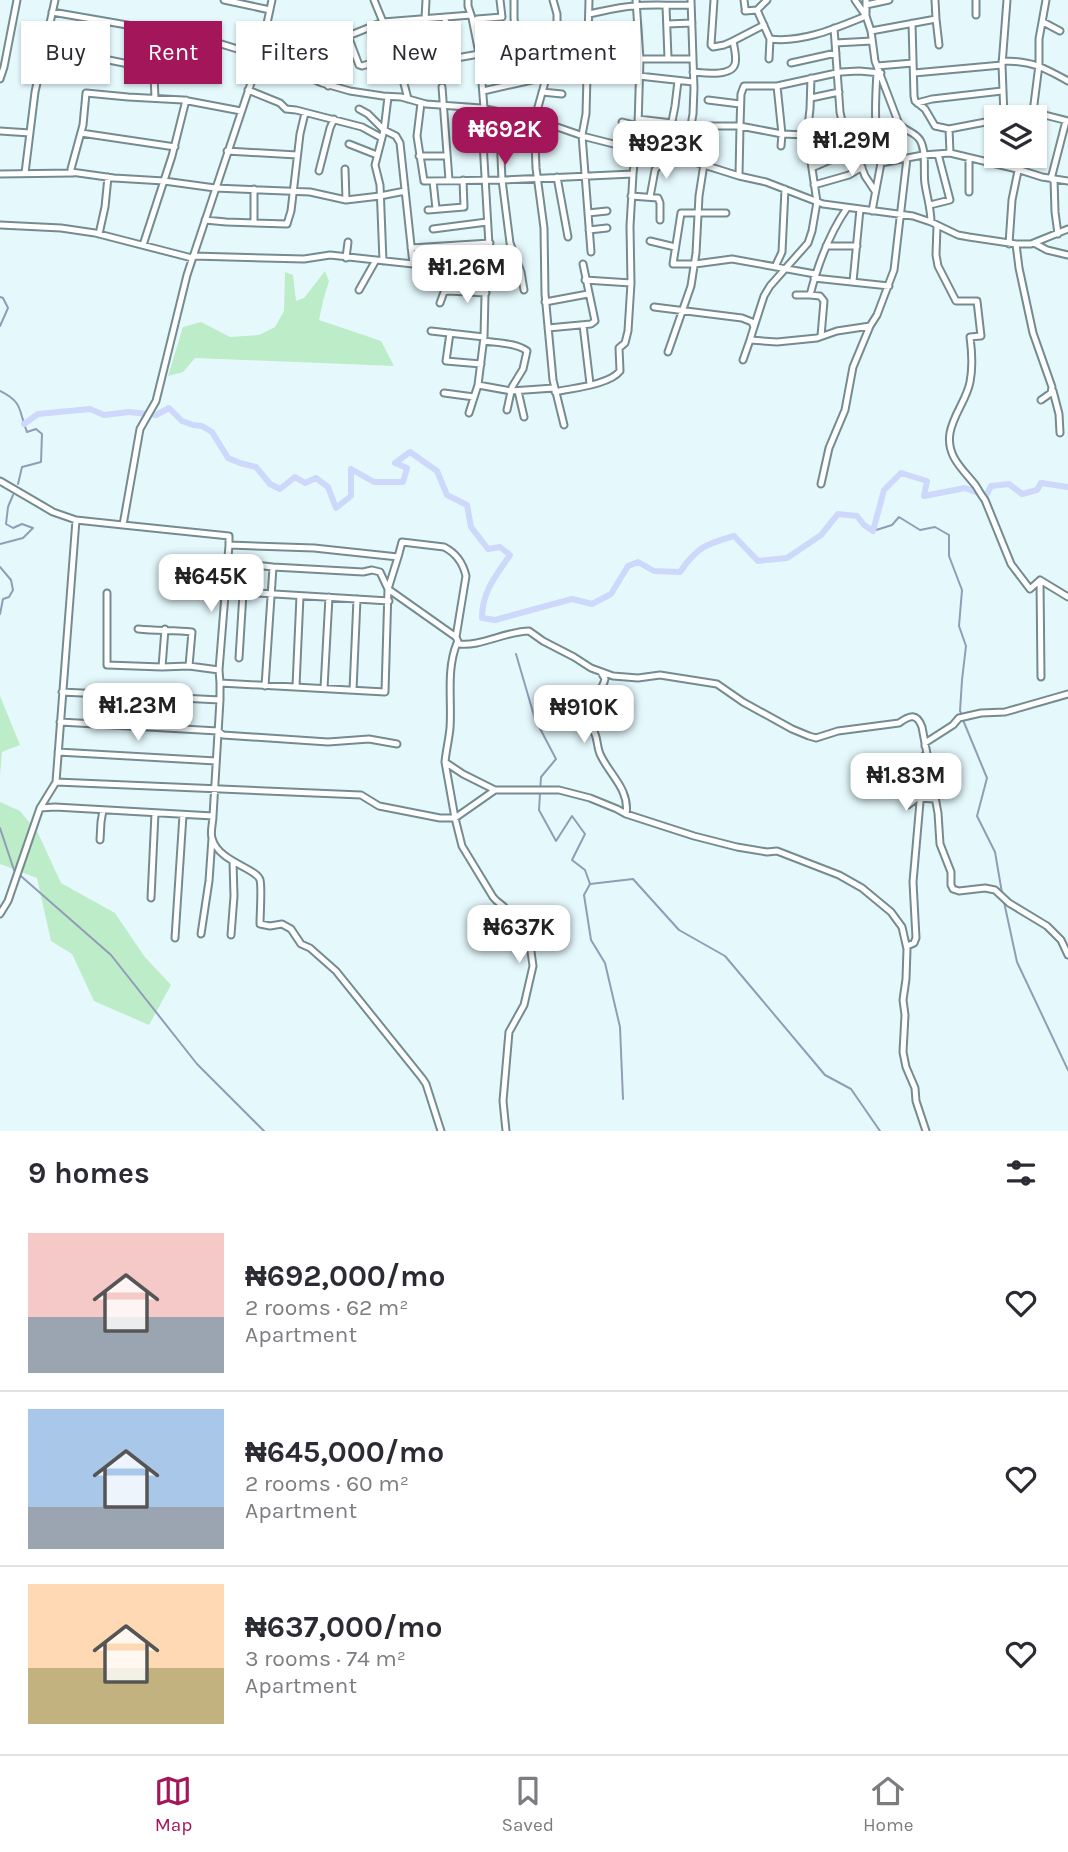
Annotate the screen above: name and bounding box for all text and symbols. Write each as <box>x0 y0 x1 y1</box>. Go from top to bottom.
chip: Buy <box>21 21 110 84</box>
chip: Rent <box>124 21 222 84</box>
chip: Filters <box>236 21 353 84</box>
chip: New <box>367 21 461 84</box>
chip: Apartment <box>475 21 640 84</box>
map controls <box>984 105 1047 168</box>
button: layers <box>984 105 1047 168</box>
pin: ₦692K <box>456 108 554 167</box>
text: ₦692K <box>468 116 542 143</box>
pin: ₦1.29M <box>795 118 909 178</box>
pin: ₦923K <box>617 122 715 181</box>
text: ₦1.29M <box>813 127 891 154</box>
text: ₦923K <box>629 130 703 157</box>
pin: ₦1.26M <box>410 246 524 305</box>
text: ₦1.26M <box>428 254 506 281</box>
pin: ₦645K <box>162 554 260 614</box>
text: ₦645K <box>175 563 247 590</box>
pin: ₦1.23M <box>81 684 195 743</box>
pin: ₦910K <box>535 686 633 745</box>
text: ₦1.23M <box>99 692 177 719</box>
text: ₦910K <box>550 694 618 721</box>
pin: ₦1.83M <box>849 754 963 813</box>
text: ₦1.83M <box>866 762 946 789</box>
pin: ₦637K <box>470 906 568 965</box>
text: ₦637K <box>483 914 555 941</box>
icon: filters <box>1002 1154 1040 1192</box>
text: 9 homes <box>28 1155 150 1191</box>
text: ₦692,000/mo <box>245 1258 445 1294</box>
icon: home <box>84 1261 168 1345</box>
icon: heart <box>1002 1284 1040 1322</box>
text: 2 rooms · 62 m² <box>245 1294 409 1321</box>
text: Apartment <box>245 1321 357 1348</box>
text: ₦645,000/mo <box>245 1434 444 1470</box>
icon: home <box>84 1437 168 1521</box>
icon: heart <box>1002 1460 1040 1498</box>
text: 2 rooms · 60 m² <box>245 1470 409 1497</box>
text: Apartment <box>245 1497 357 1524</box>
text: ₦637,000/mo <box>245 1609 443 1645</box>
icon: home <box>84 1612 168 1696</box>
icon: heart <box>1002 1635 1040 1673</box>
text: 3 rooms · 74 m² <box>245 1645 406 1672</box>
text: Apartment <box>245 1672 357 1699</box>
tab: Map <box>154 1772 192 1836</box>
tab: Saved <box>501 1772 554 1836</box>
tab: Home <box>863 1772 914 1836</box>

